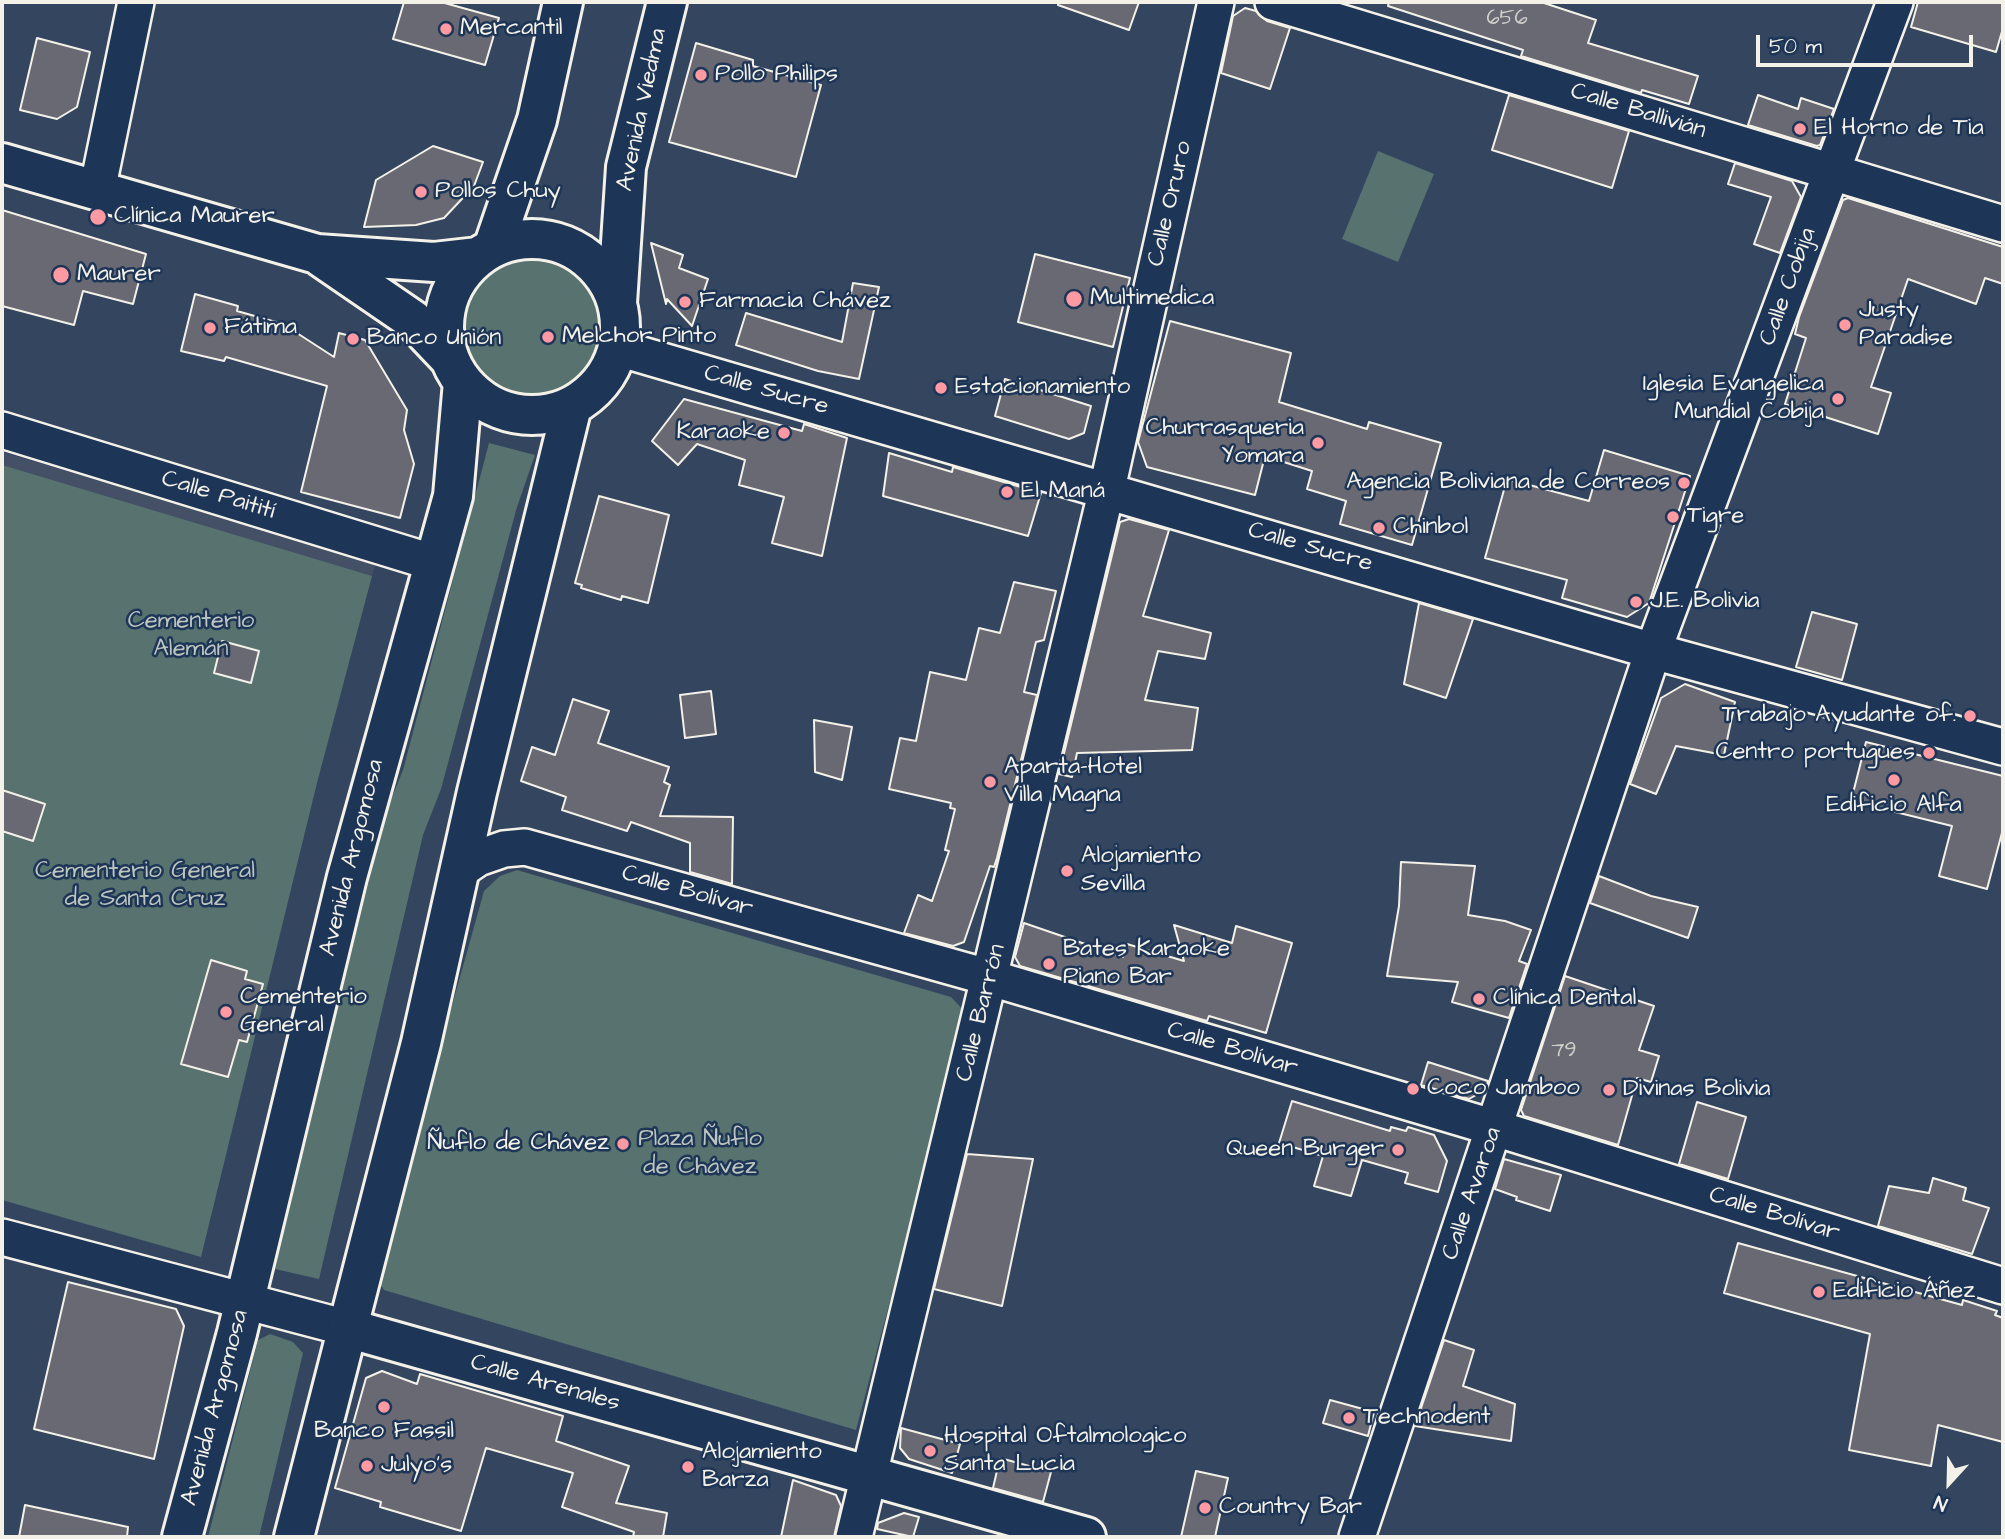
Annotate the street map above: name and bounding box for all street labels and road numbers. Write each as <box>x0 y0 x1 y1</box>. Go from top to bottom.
street label: Avenida Viedma <box>612 26 674 194</box>
street label: Calle Ballivián <box>1567 78 1709 146</box>
street label: Calle Oruro <box>1143 139 1199 269</box>
street label: Calle Cobija <box>1754 224 1824 350</box>
street label: Calle Sucre <box>700 359 832 423</box>
street label: Calle Paitití <box>158 465 278 527</box>
street label: Calle Sucre <box>1244 516 1376 580</box>
street label: Avenida Argomosa <box>315 757 391 959</box>
street label: Calle Bolívar <box>618 860 756 924</box>
street label: Calle Barrón <box>951 941 1013 1085</box>
street label: Calle Bolívar <box>1163 1016 1301 1084</box>
street label: Calle Avaroa <box>1437 1124 1509 1264</box>
street label: Calle Bolívar <box>1705 1181 1843 1249</box>
street label: Avenida Argomosa <box>176 1307 256 1509</box>
street label: Calle Arenales <box>467 1349 623 1419</box>

